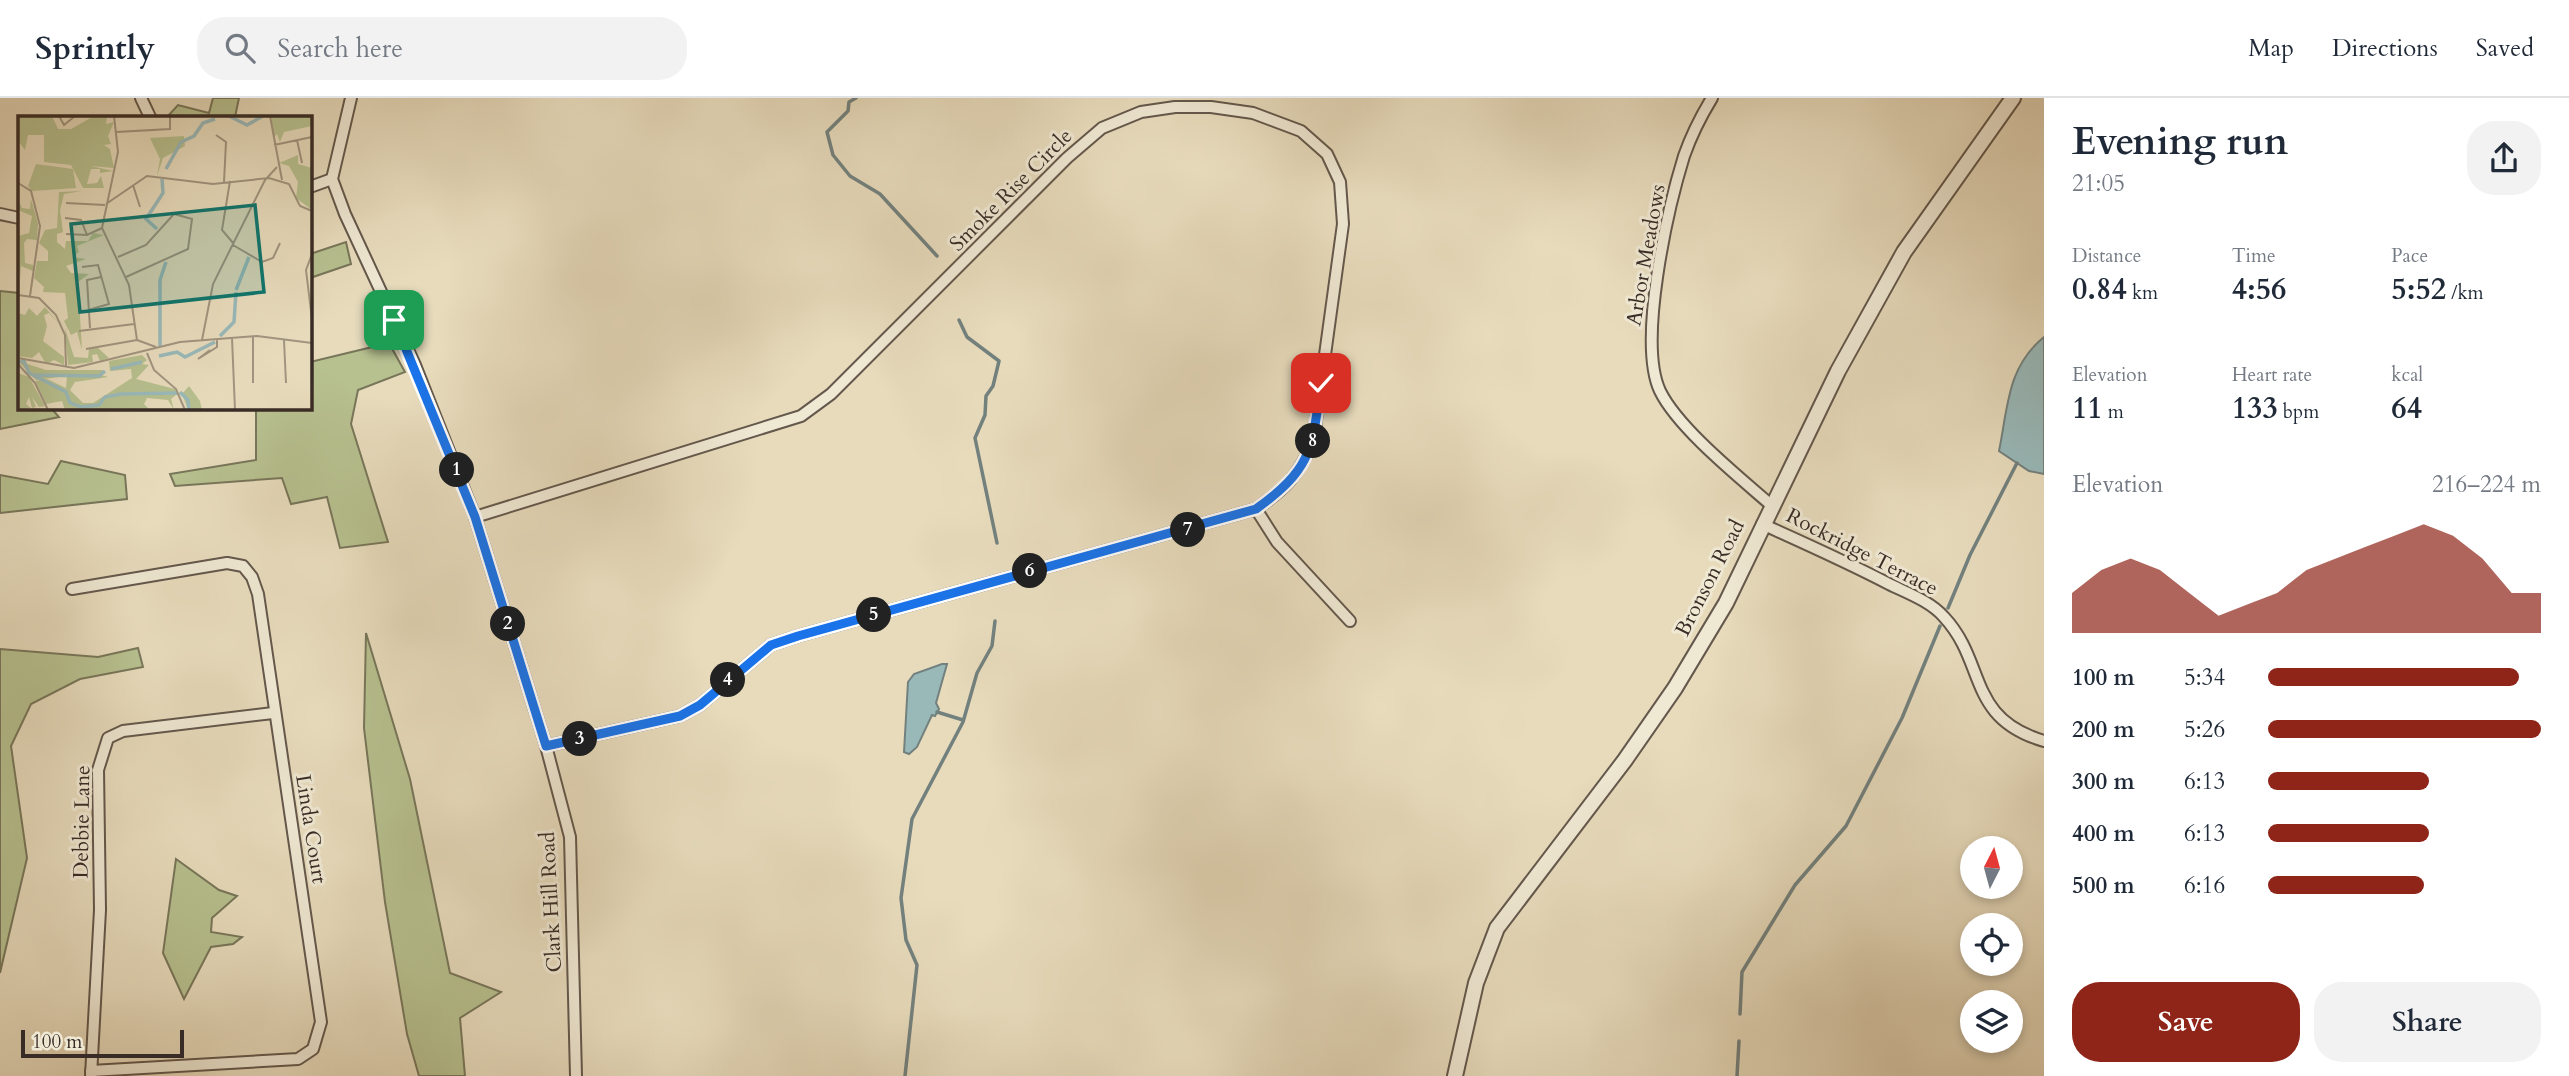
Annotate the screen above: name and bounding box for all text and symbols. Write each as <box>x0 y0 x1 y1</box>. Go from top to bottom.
search box <box>197 17 687 80</box>
text: Sprintly <box>35 26 155 71</box>
icon: search <box>221 29 259 67</box>
text: Search here <box>277 31 403 66</box>
text: Map <box>2248 32 2294 65</box>
text: Directions <box>2332 32 2438 65</box>
text: Saved <box>2476 32 2534 65</box>
inset map <box>18 116 312 410</box>
text: Evening run <box>2072 116 2288 168</box>
button: share <box>2467 121 2541 195</box>
street label: Smoke Rise Circle <box>943 122 1079 258</box>
text: 21:05 <box>2072 168 2125 199</box>
street label: Arbor Meadows <box>1619 182 1673 328</box>
text: Distance <box>2072 243 2141 269</box>
text: Time <box>2232 243 2276 269</box>
text: Pace <box>2391 243 2428 269</box>
text: 0.84 <box>2072 269 2127 310</box>
text: 4:56 <box>2232 269 2286 310</box>
text: 5:52 <box>2391 269 2446 310</box>
text: km <box>2127 280 2158 306</box>
text: /km <box>2446 280 2484 306</box>
pin <box>364 290 424 350</box>
icon: arrive <box>375 301 413 339</box>
pin <box>1291 353 1351 413</box>
text: Elevation <box>2072 362 2147 388</box>
text: Heart rate <box>2232 362 2312 388</box>
text: kcal <box>2391 362 2423 388</box>
icon: check <box>1302 364 1340 402</box>
text: 11 <box>2072 388 2103 429</box>
text: 133 <box>2232 388 2278 429</box>
text: 64 <box>2391 388 2422 429</box>
text: m <box>2103 399 2124 425</box>
text: bpm <box>2278 399 2319 425</box>
pin: 8 <box>1296 424 1330 458</box>
text: 8 <box>1308 427 1317 453</box>
pin: 1 <box>440 452 475 488</box>
text: 1 <box>452 456 461 482</box>
text: Elevation <box>2072 469 2163 500</box>
text: 216–224 m <box>2432 469 2541 500</box>
street label: Rockridge Terrace <box>1781 501 1943 603</box>
pin: 7 <box>1170 512 1206 548</box>
street label: Bronson Road <box>1668 515 1752 641</box>
text: 7 <box>1183 516 1192 542</box>
pin: 6 <box>1012 554 1048 588</box>
text: 6 <box>1025 557 1034 583</box>
pin: 5 <box>856 598 892 632</box>
text: 5 <box>869 601 878 627</box>
pin: 2 <box>490 606 526 642</box>
text: 2 <box>503 610 512 636</box>
pin: 4 <box>710 662 746 698</box>
text: 100 m <box>2072 662 2135 693</box>
text: 5:34 <box>2184 662 2225 693</box>
text: 4 <box>723 666 732 692</box>
text: 200 m <box>2072 714 2135 745</box>
text: 5:26 <box>2184 714 2225 745</box>
pin: 3 <box>562 722 598 756</box>
text: 3 <box>575 725 584 751</box>
street label: Debbie Lane <box>67 765 97 879</box>
text: 300 m <box>2072 766 2135 797</box>
text: 6:13 <box>2184 766 2225 797</box>
street label: Linda Court <box>288 773 334 886</box>
text: 400 m <box>2072 818 2135 849</box>
text: 6:13 <box>2184 818 2225 849</box>
street label: Clark Hill Road <box>533 831 569 973</box>
north arrow <box>1960 836 2023 900</box>
map controls <box>1960 836 2023 1053</box>
text: 500 m <box>2072 870 2135 901</box>
text: 6:16 <box>2184 870 2225 901</box>
button: locate <box>1960 913 2023 976</box>
button: Save <box>2072 982 2300 1062</box>
button: Share <box>2314 982 2541 1062</box>
button: layers <box>1960 990 2023 1053</box>
scale bar <box>21 1027 184 1059</box>
text: 100 m <box>32 1029 82 1055</box>

